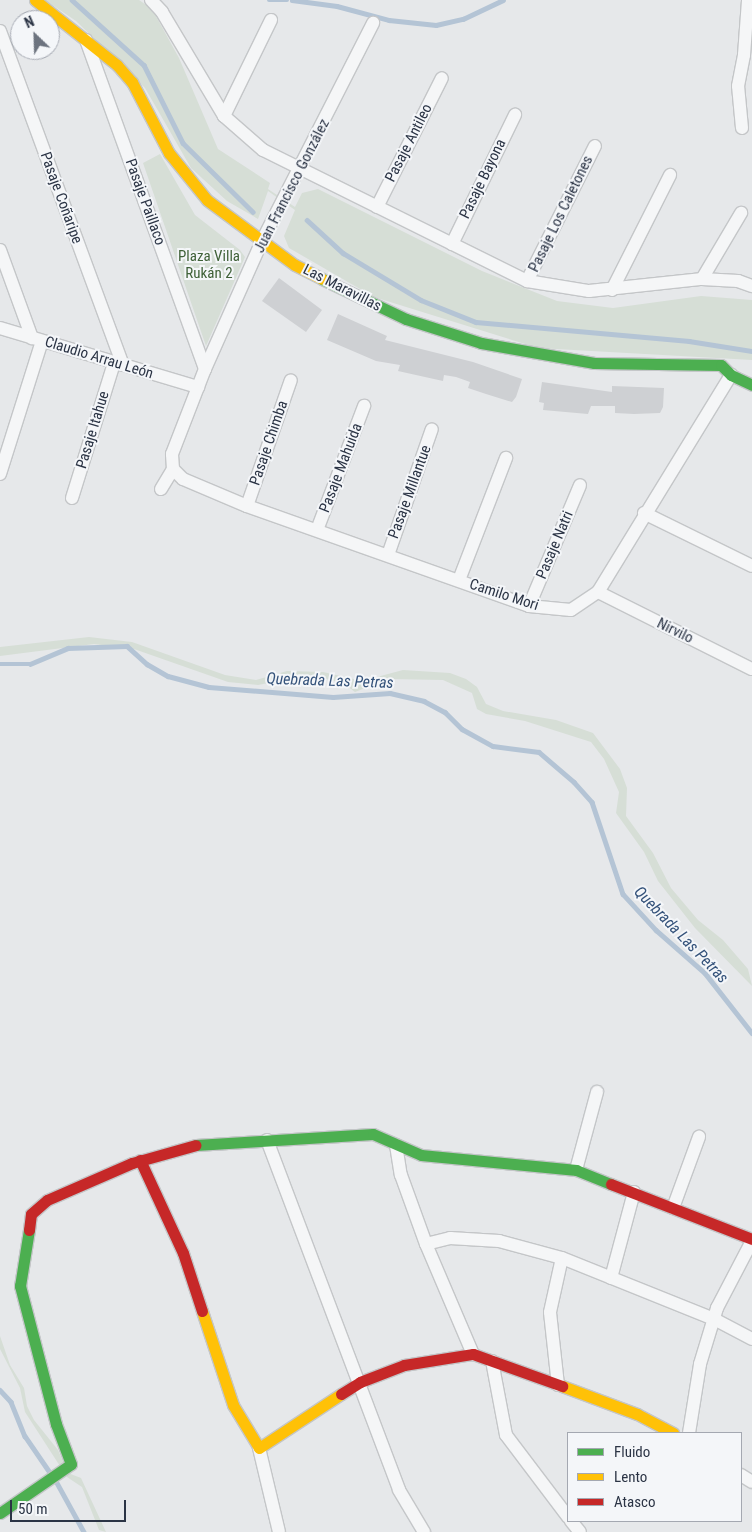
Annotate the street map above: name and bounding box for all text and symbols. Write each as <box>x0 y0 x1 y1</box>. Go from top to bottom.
north arrow <box>10 10 60 60</box>
text: N <box>22 13 36 31</box>
street label: Pasaje Antileo <box>382 101 436 185</box>
street label: Juan Francisco González <box>250 116 334 256</box>
street label: Pasaje Bayona <box>456 136 510 222</box>
street label: Pasaje Coñaripe <box>36 150 86 246</box>
street label: Pasaje Los Caletones <box>525 153 597 275</box>
street label: Pasaje Paillaco <box>121 156 169 248</box>
park label: Plaza Villa Rukán 2 <box>178 247 240 282</box>
street label: Las Maravillas <box>300 261 384 315</box>
street label: Claudio Arrau León <box>43 333 155 383</box>
street label: Pasaje Itahue <box>73 389 113 471</box>
street label: Pasaje Chimba <box>246 398 292 488</box>
street label: Pasaje Mahuida <box>316 421 366 515</box>
street label: Pasaje Millantue <box>385 443 435 541</box>
street label: Pasaje Natri <box>533 508 577 582</box>
street label: Camilo Mori <box>467 575 541 615</box>
street label: Nirvilo <box>654 615 696 647</box>
water label: Quebrada Las Petras <box>266 669 394 693</box>
water label: Quebrada Las Petras <box>630 883 732 987</box>
legend <box>567 1432 742 1522</box>
text: Fluido <box>614 1443 650 1461</box>
text: Lento <box>614 1468 647 1486</box>
scale bar <box>12 1490 129 1522</box>
text: Atasco <box>614 1493 655 1511</box>
text: 50 m <box>18 1500 48 1518</box>

